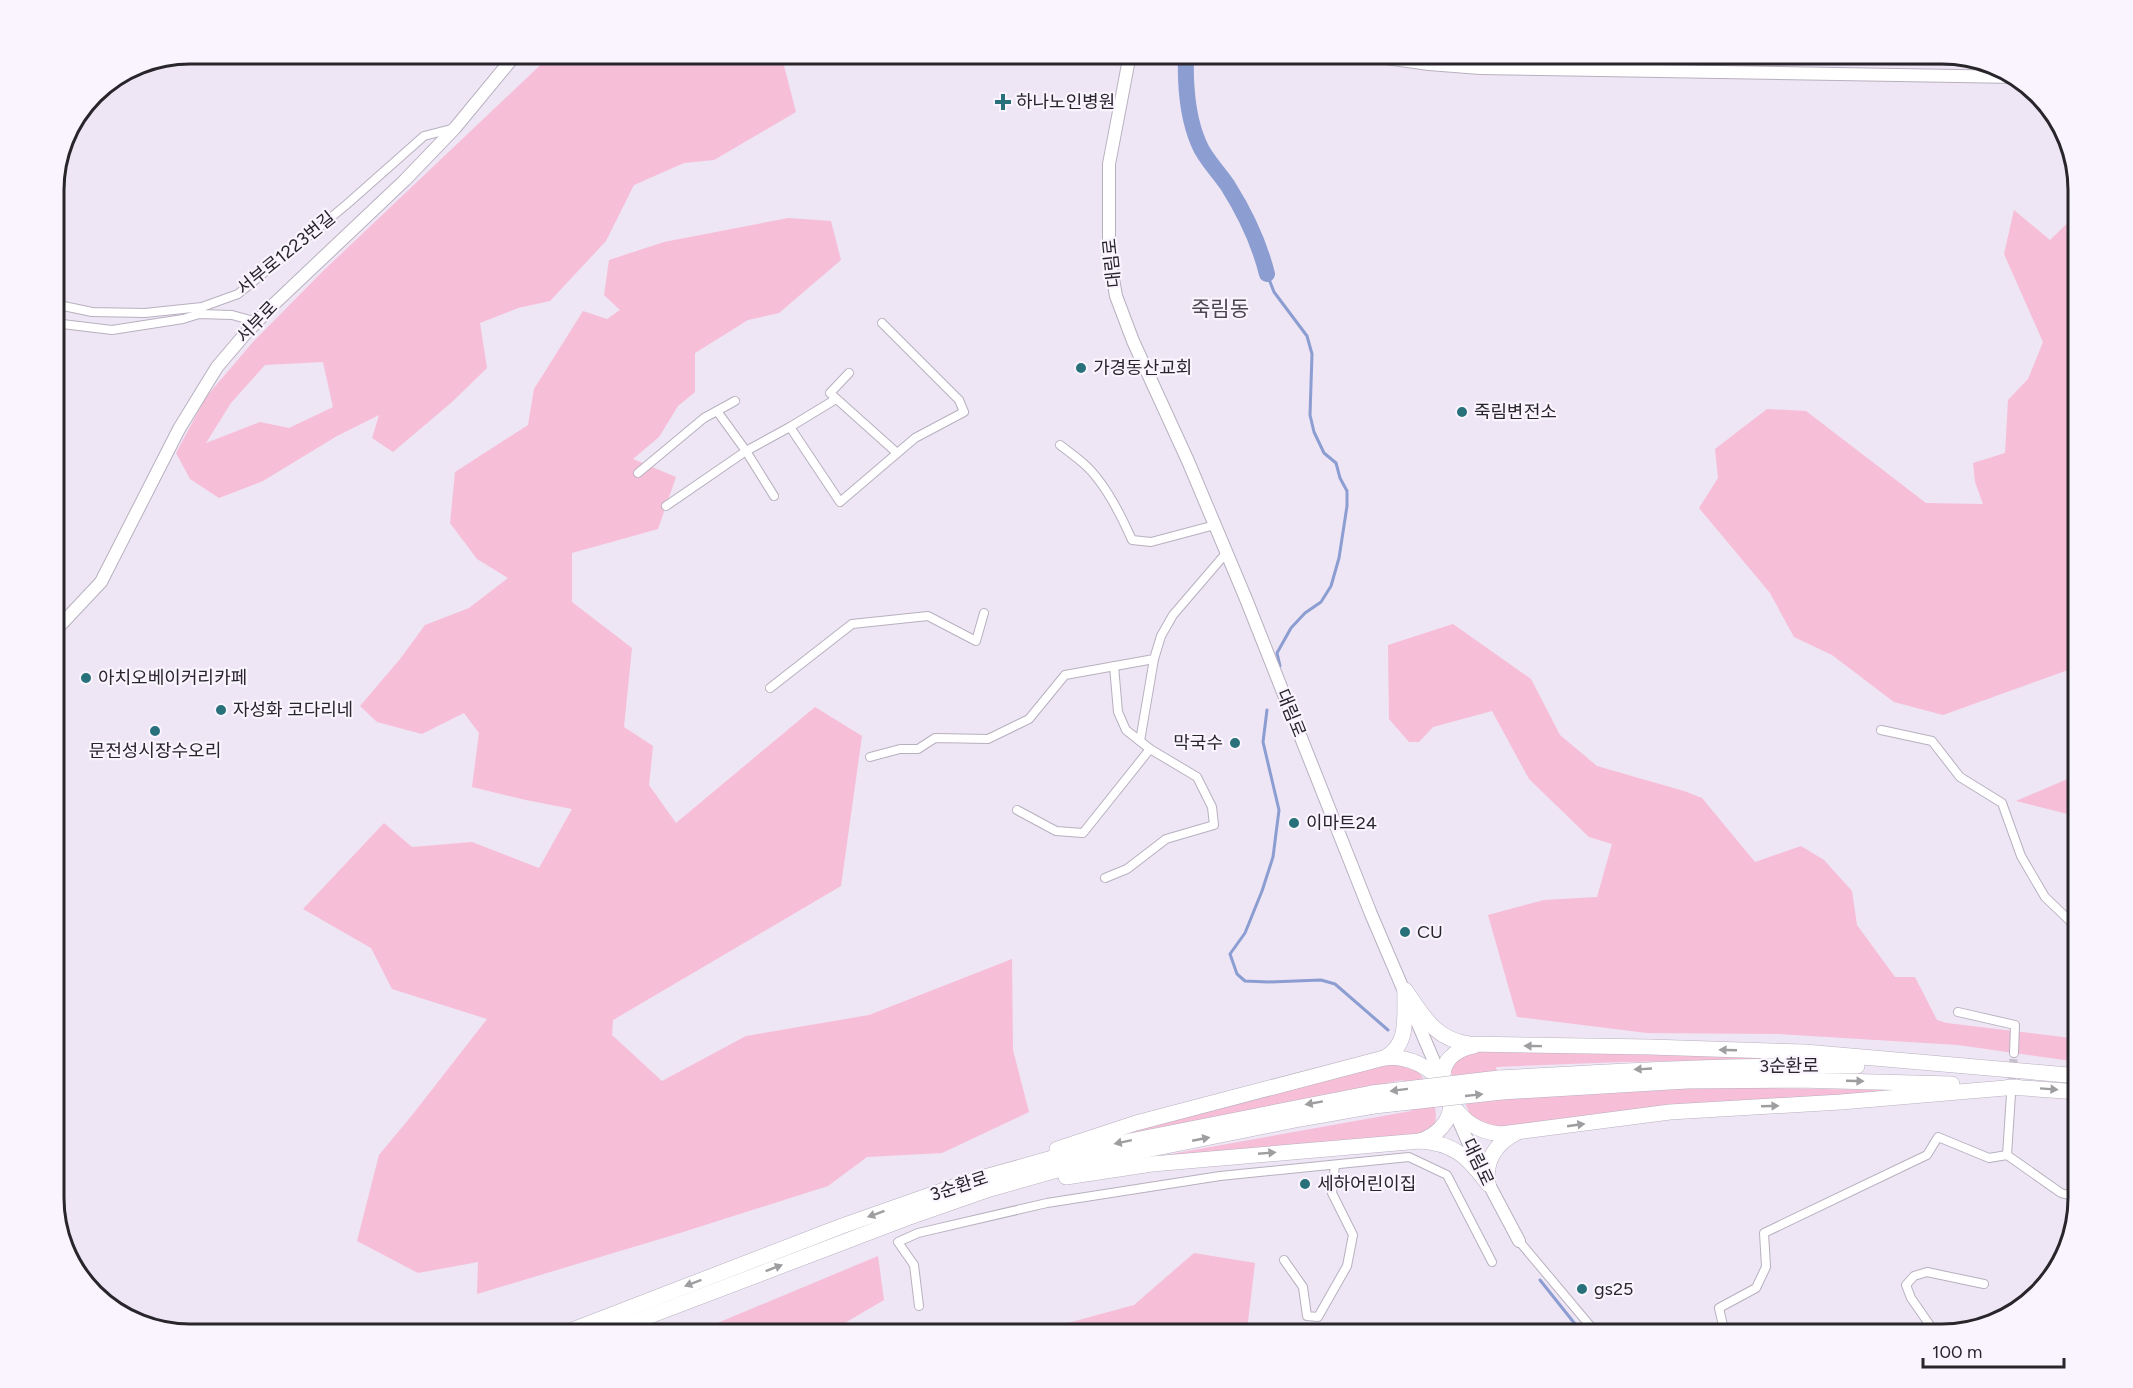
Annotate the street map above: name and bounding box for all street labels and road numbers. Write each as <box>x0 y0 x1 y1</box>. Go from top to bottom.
street label: 서부로1223번길 <box>232 207 340 299</box>
street label: 대림로 <box>1098 237 1126 289</box>
street label: 서부로 <box>232 296 282 348</box>
street label: 대림로 <box>1271 686 1311 740</box>
street label: 3순환로 <box>1759 1055 1819 1077</box>
street label: 대림로 <box>1458 1135 1498 1189</box>
street label: 3순환로 <box>927 1166 991 1206</box>

